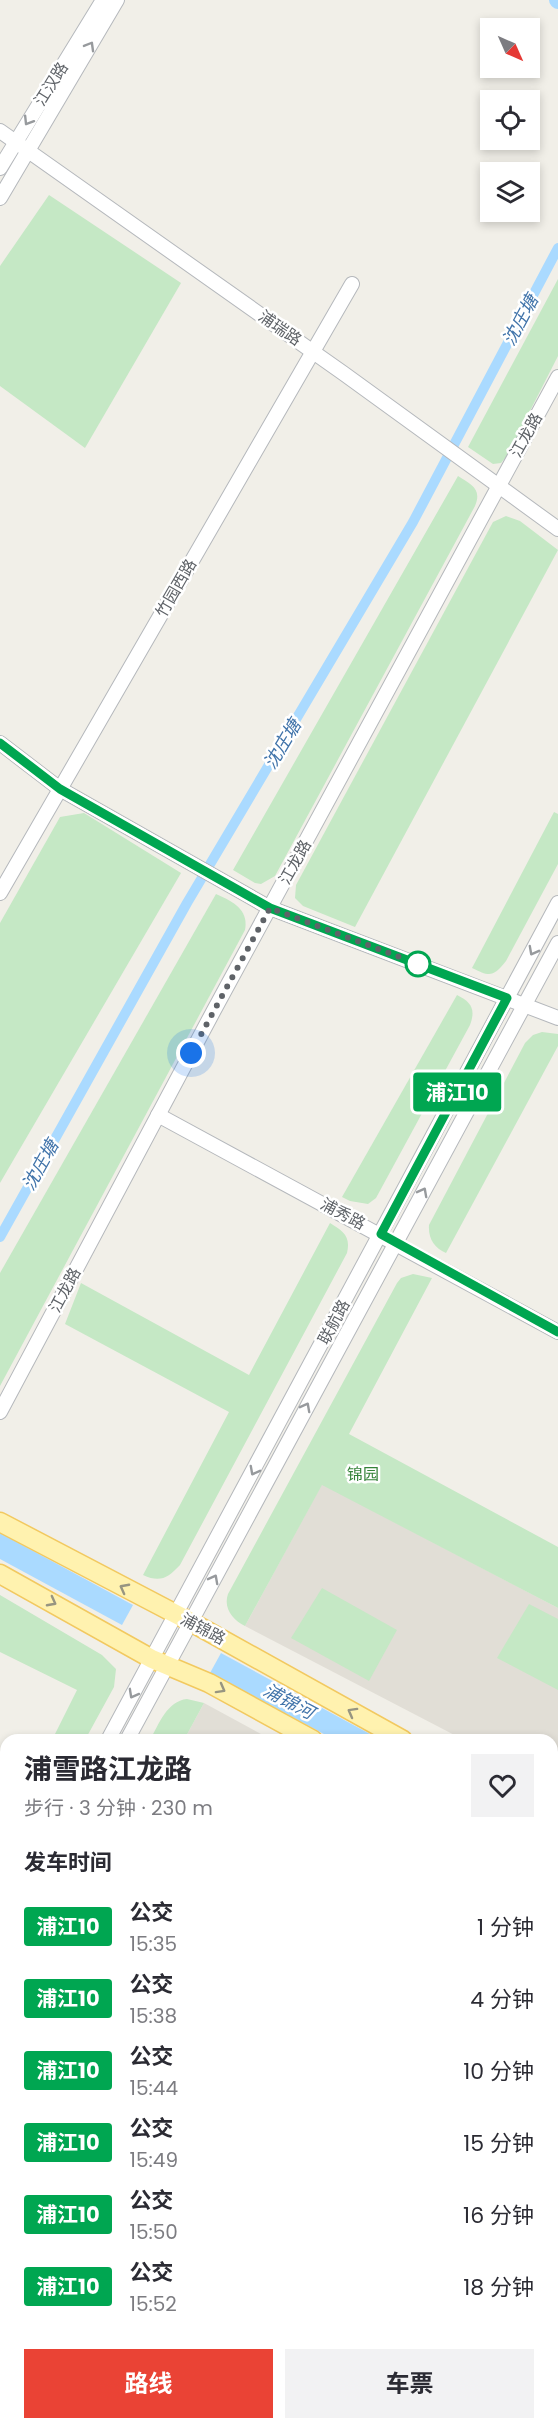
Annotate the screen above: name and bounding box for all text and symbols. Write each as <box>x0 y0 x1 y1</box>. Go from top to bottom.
north arrow <box>480 18 540 78</box>
map controls <box>480 18 540 222</box>
one-way arrow <box>83 42 94 52</box>
street label: 江汉路 <box>29 58 73 110</box>
button: locate <box>480 90 540 150</box>
one-way arrow <box>24 115 36 125</box>
button: layers <box>480 162 540 222</box>
water label: 沈庄塘 <box>496 288 545 350</box>
street label: 浦瑞路 <box>254 305 306 351</box>
street label: 江龙路 <box>504 408 548 462</box>
street label: 竹园西路 <box>150 555 202 621</box>
water label: 沈庄塘 <box>257 712 308 774</box>
street label: 江龙路 <box>273 835 317 889</box>
one-way arrow <box>528 944 540 955</box>
unlabelled marker <box>405 951 431 977</box>
your location <box>176 1038 206 1068</box>
line badge: 浦江10 <box>415 1072 499 1112</box>
text: 浦江10 <box>425 1078 489 1107</box>
water label: 沈庄塘 <box>16 1133 65 1195</box>
one-way arrow <box>416 1188 427 1198</box>
street label: 浦秀路 <box>316 1193 370 1235</box>
street label: 江龙路 <box>44 1263 86 1317</box>
street label: 联航路 <box>313 1295 355 1349</box>
one-way arrow <box>299 1403 310 1414</box>
park label: 锦园 <box>347 1463 379 1486</box>
one-way arrow <box>250 1465 261 1475</box>
one-way arrow <box>207 1575 218 1585</box>
one-way arrow <box>120 1584 130 1595</box>
one-way arrow <box>45 1594 56 1606</box>
street label: 浦锦路 <box>176 1608 230 1650</box>
water label: 浦锦河 <box>259 1677 321 1726</box>
one-way arrow <box>215 1682 225 1693</box>
one-way arrow <box>129 1688 140 1698</box>
one-way arrow <box>348 1707 359 1719</box>
text: 浦雪路江龙路 <box>24 1750 192 1789</box>
button: heart <box>471 1754 534 1817</box>
text: 步行 · 3 分钟 · 230 m <box>24 1794 213 1822</box>
text: 发车时间 <box>24 1847 112 1878</box>
text: 公交 <box>130 1897 174 1928</box>
text: 浦江10 <box>36 1912 100 1941</box>
text: 1 分钟 <box>477 1912 534 1943</box>
text: 15:35 <box>130 1930 177 1958</box>
text: 公交 <box>130 1969 174 2000</box>
text: 浦江10 <box>36 1984 100 2013</box>
text: 4 分钟 <box>470 1984 534 2015</box>
text: 15:38 <box>130 2002 177 2030</box>
text: 公交 <box>130 2041 174 2072</box>
text: 浦江10 <box>36 2056 100 2085</box>
text: 10 分钟 <box>463 2056 534 2087</box>
text: 15:44 <box>130 2074 178 2102</box>
text: 公交 <box>130 2113 174 2144</box>
text: 浦江10 <box>36 2128 100 2157</box>
text: 15 分钟 <box>463 2128 534 2159</box>
text: 15:49 <box>130 2146 178 2174</box>
text: 公交 <box>130 2185 174 2216</box>
text: 浦江10 <box>36 2200 100 2229</box>
text: 16 分钟 <box>463 2200 534 2231</box>
text: 15:50 <box>130 2218 178 2246</box>
text: 公交 <box>130 2257 174 2288</box>
text: 浦江10 <box>36 2272 100 2301</box>
text: 18 分钟 <box>463 2272 534 2303</box>
text: 15:52 <box>130 2290 177 2318</box>
button: 路线 <box>24 2349 273 2418</box>
button: 车票 <box>285 2349 534 2418</box>

